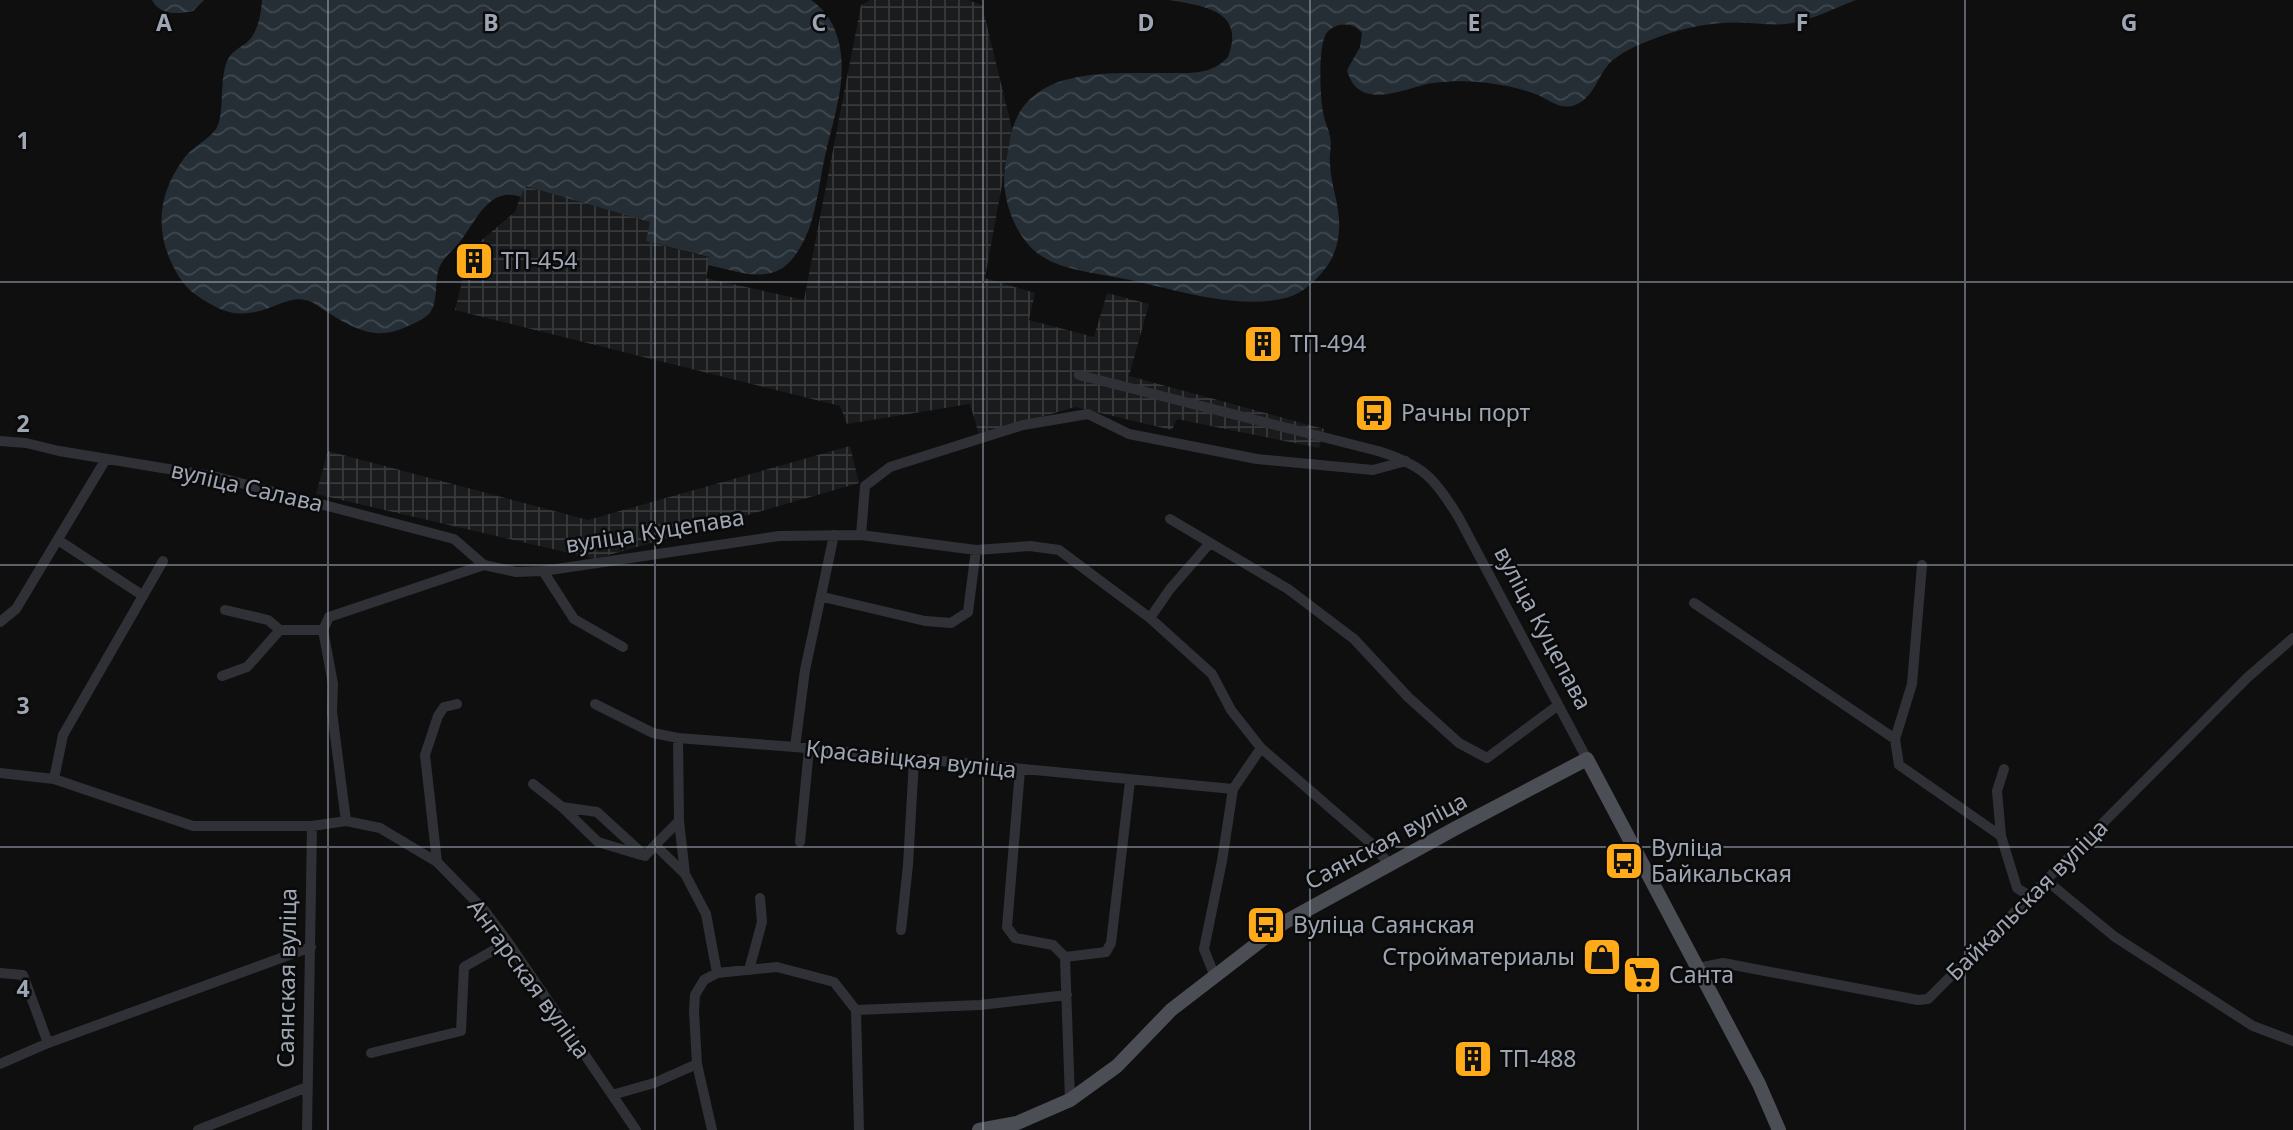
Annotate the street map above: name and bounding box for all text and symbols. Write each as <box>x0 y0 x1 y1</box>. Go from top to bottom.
text: A <box>156 6 172 38</box>
text: B <box>483 6 499 38</box>
text: C <box>812 6 827 38</box>
text: D <box>1138 6 1154 38</box>
text: E <box>1468 6 1480 38</box>
text: F <box>1796 6 1808 38</box>
text: G <box>2121 6 2137 38</box>
text: 1 <box>16 124 30 156</box>
building icon: ТП-454 <box>453 240 495 282</box>
place label: ТП-454 <box>501 244 578 276</box>
building icon: ТП-494 <box>1242 323 1284 365</box>
place label: ТП-494 <box>1290 327 1367 359</box>
bus stop icon: Рачны порт <box>1353 392 1395 434</box>
place label: Рачны порт <box>1401 396 1531 428</box>
text: 2 <box>16 407 30 439</box>
street label: вуліца Салава <box>168 453 326 519</box>
street label: вуліца Куцепава <box>563 500 747 560</box>
street label: вуліца Куцепава <box>1487 540 1600 715</box>
text: 3 <box>16 689 30 721</box>
street label: Красавіцкая вуліца <box>804 731 1018 785</box>
street label: Саянская вуліца <box>1299 784 1472 896</box>
street label: Байкальская вуліца <box>1938 811 2114 987</box>
place label: Вуліца Байкальская <box>1651 831 1792 889</box>
bus stop icon: Вуліца Байкальская <box>1603 840 1645 882</box>
street label: Саянская вуліца <box>268 888 304 1068</box>
street label: Ангарская вуліца <box>461 892 599 1065</box>
bus stop icon: Вуліца Саянская <box>1245 904 1287 946</box>
place label: Вуліца Саянская <box>1293 908 1475 940</box>
shop icon: Стройматериалы <box>1581 936 1623 978</box>
place label: Стройматериалы <box>1382 940 1575 972</box>
supermarket icon: Санта <box>1621 954 1663 996</box>
place label: Санта <box>1669 958 1734 990</box>
text: 4 <box>16 972 30 1004</box>
building icon: ТП-488 <box>1452 1038 1494 1080</box>
place label: ТП-488 <box>1500 1042 1577 1074</box>

